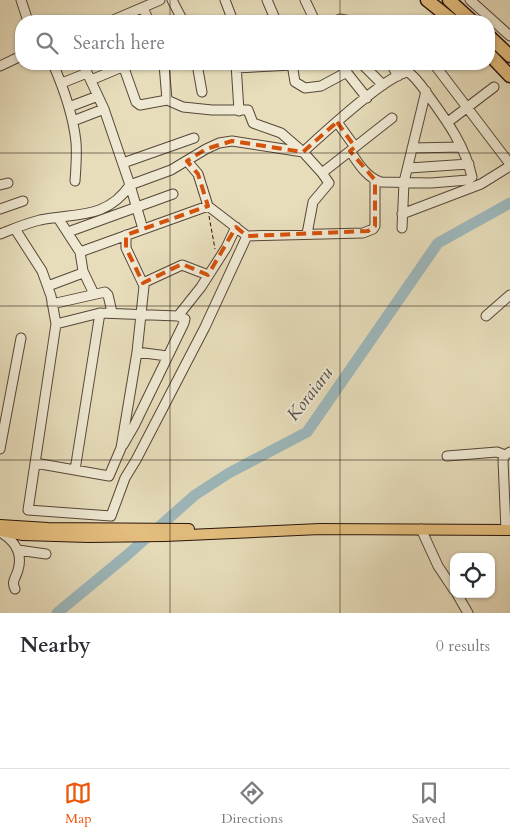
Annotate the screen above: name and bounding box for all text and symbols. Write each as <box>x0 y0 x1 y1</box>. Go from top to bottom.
search box <box>15 15 495 70</box>
icon: search <box>33 29 61 57</box>
text: Search here <box>73 30 165 56</box>
water label: Koraiaru <box>281 362 339 426</box>
map controls <box>450 553 495 598</box>
button: locate <box>450 553 495 598</box>
text: Nearby <box>20 631 91 660</box>
text: 0 results <box>436 635 490 657</box>
tab: Map <box>64 779 92 828</box>
tab: Directions <box>221 779 283 828</box>
tab: Saved <box>412 779 446 828</box>

